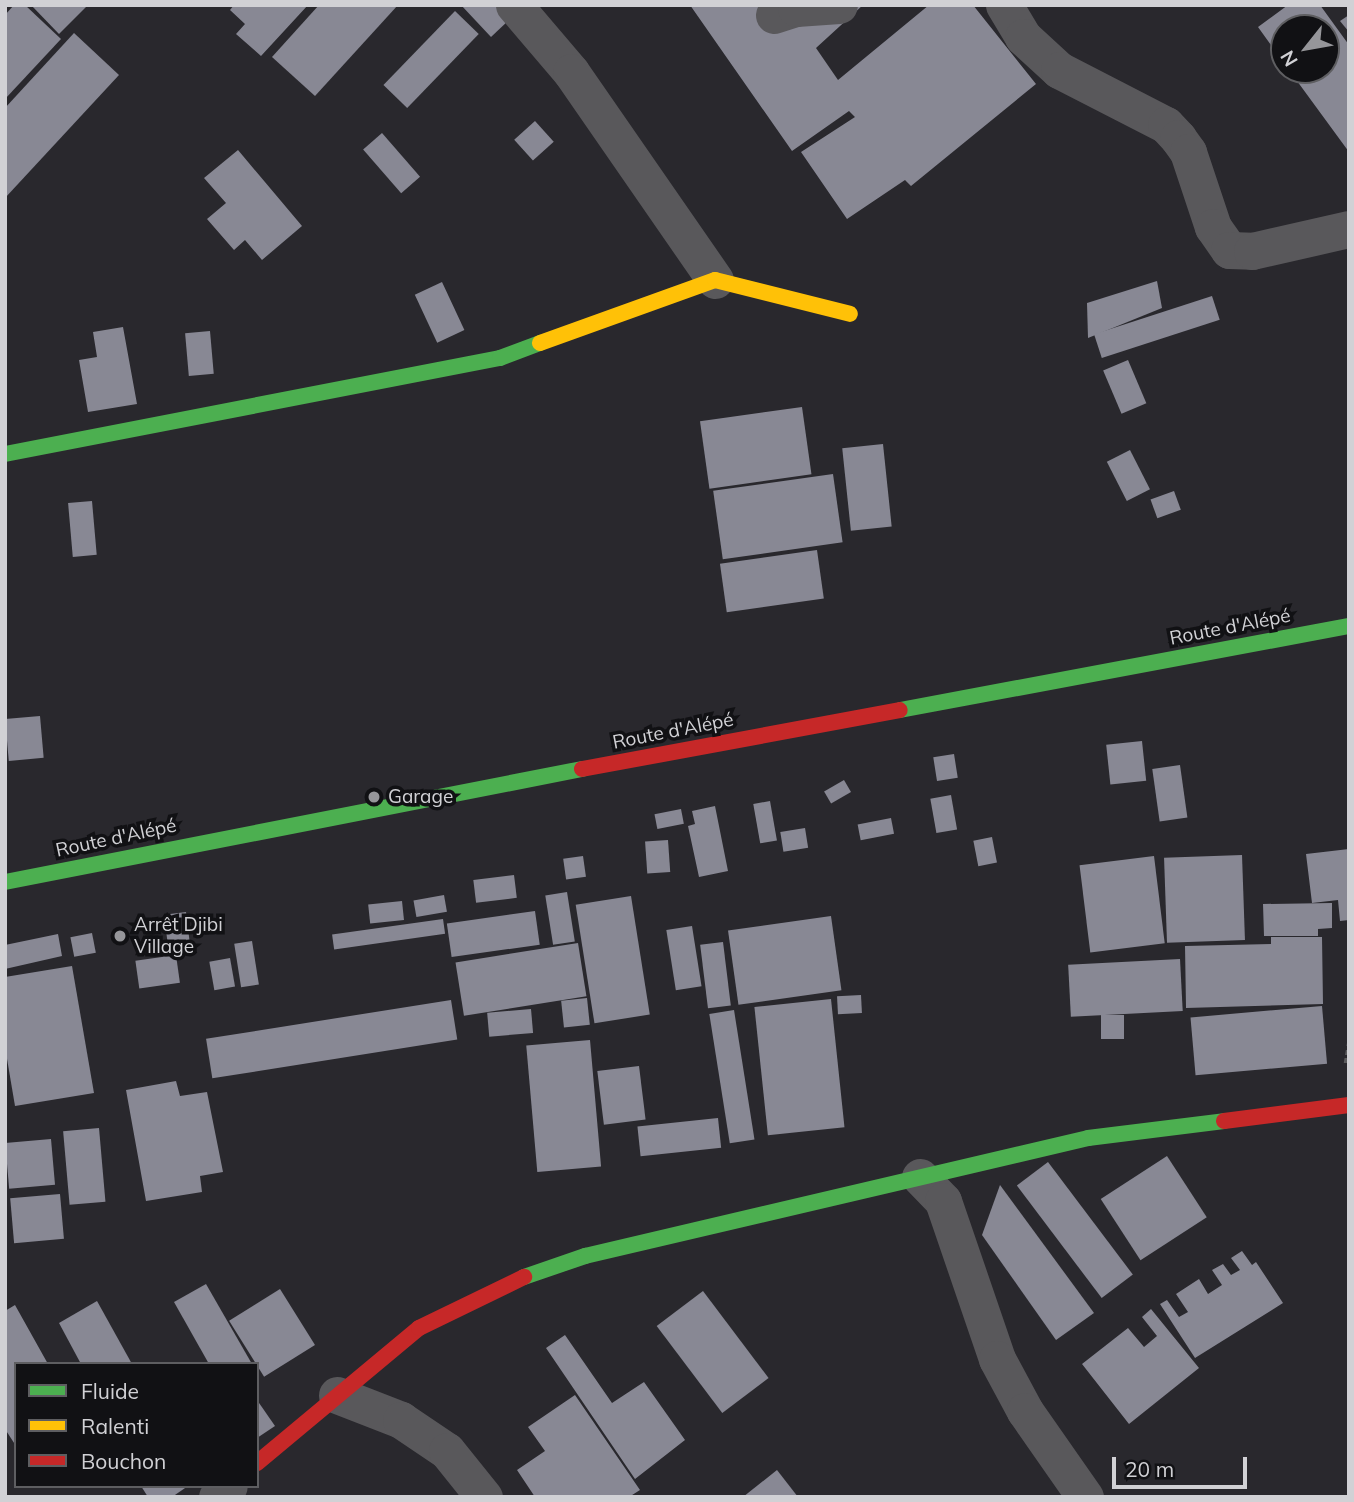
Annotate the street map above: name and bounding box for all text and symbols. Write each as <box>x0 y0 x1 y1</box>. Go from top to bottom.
north arrow <box>1270 14 1340 84</box>
text: N <box>1275 46 1303 71</box>
street label: Route d'Alépé <box>1168 604 1292 650</box>
street label: Route d'Alépé <box>611 708 735 754</box>
place label: Garage <box>388 786 453 808</box>
marker: Garage <box>366 789 382 805</box>
street label: Route d'Alépé <box>54 814 178 862</box>
place label: Arrêt Djibi Village <box>134 914 223 958</box>
marker: Arrêt Djibi Village <box>112 928 128 944</box>
legend <box>14 1362 259 1488</box>
text: Fluide <box>81 1378 139 1404</box>
text: Ralenti <box>81 1413 149 1439</box>
scale bar <box>1116 1442 1251 1486</box>
text: Bouchon <box>81 1448 166 1474</box>
text: 20 m <box>1125 1456 1174 1482</box>

